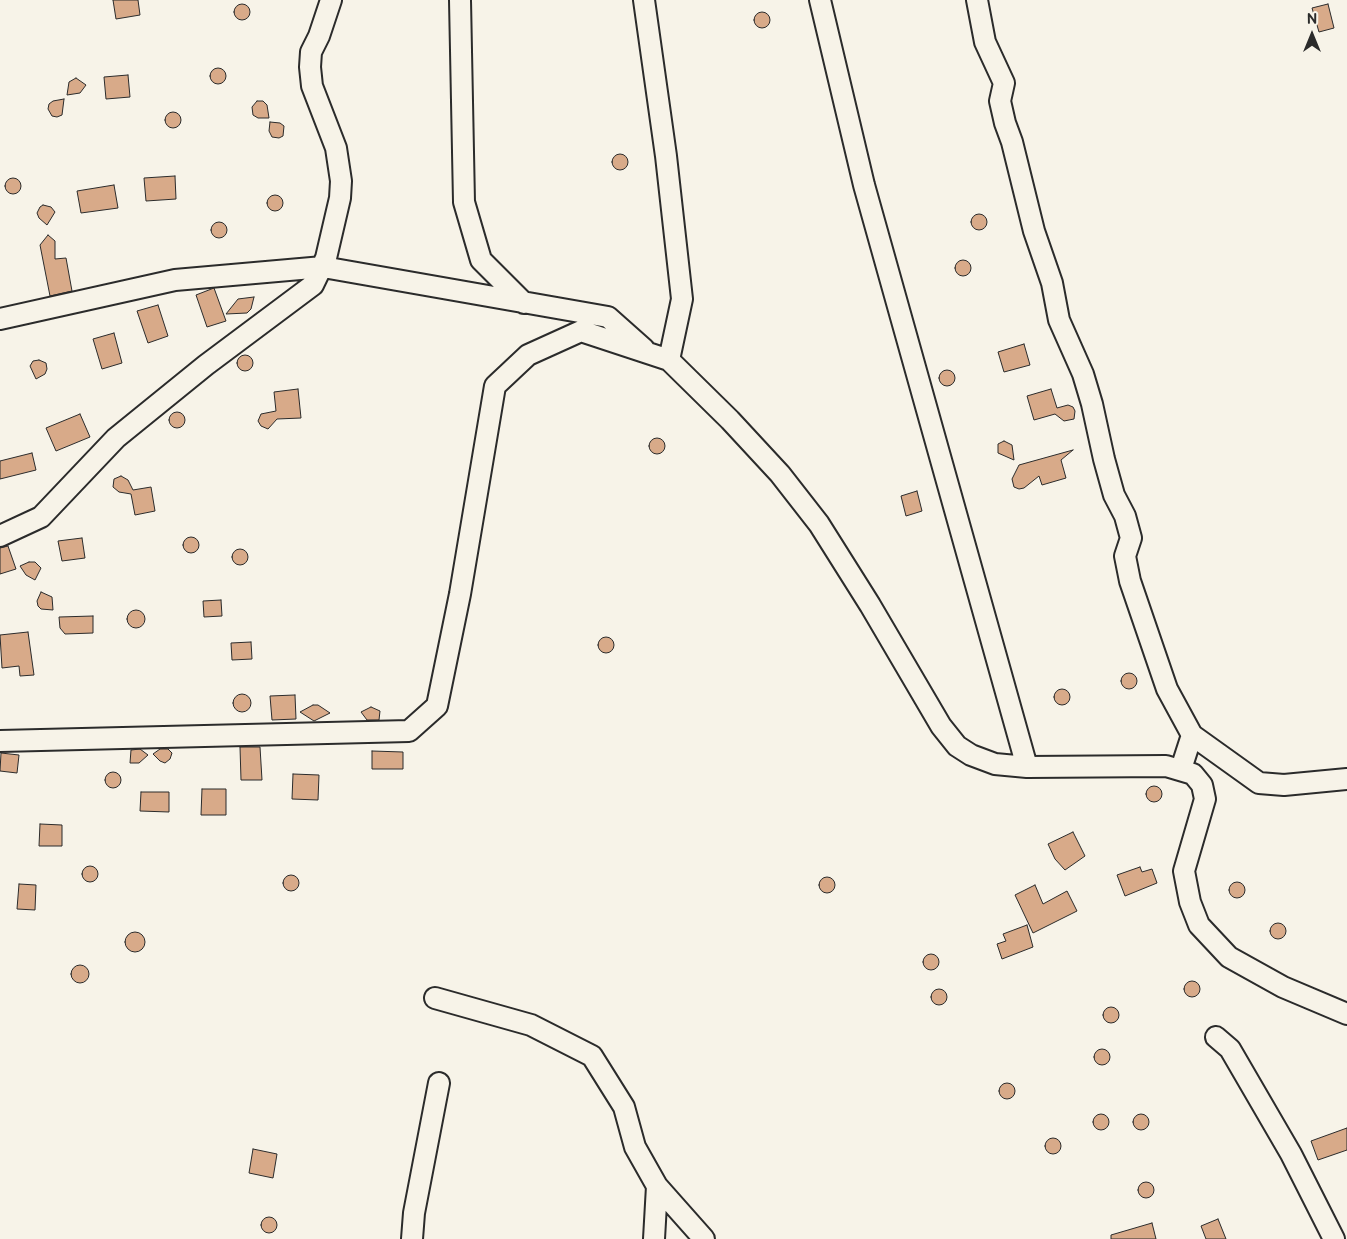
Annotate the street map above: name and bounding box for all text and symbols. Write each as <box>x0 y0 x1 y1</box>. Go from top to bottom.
north arrow <box>1287 10 1337 60</box>
text: N <box>1307 11 1317 28</box>

